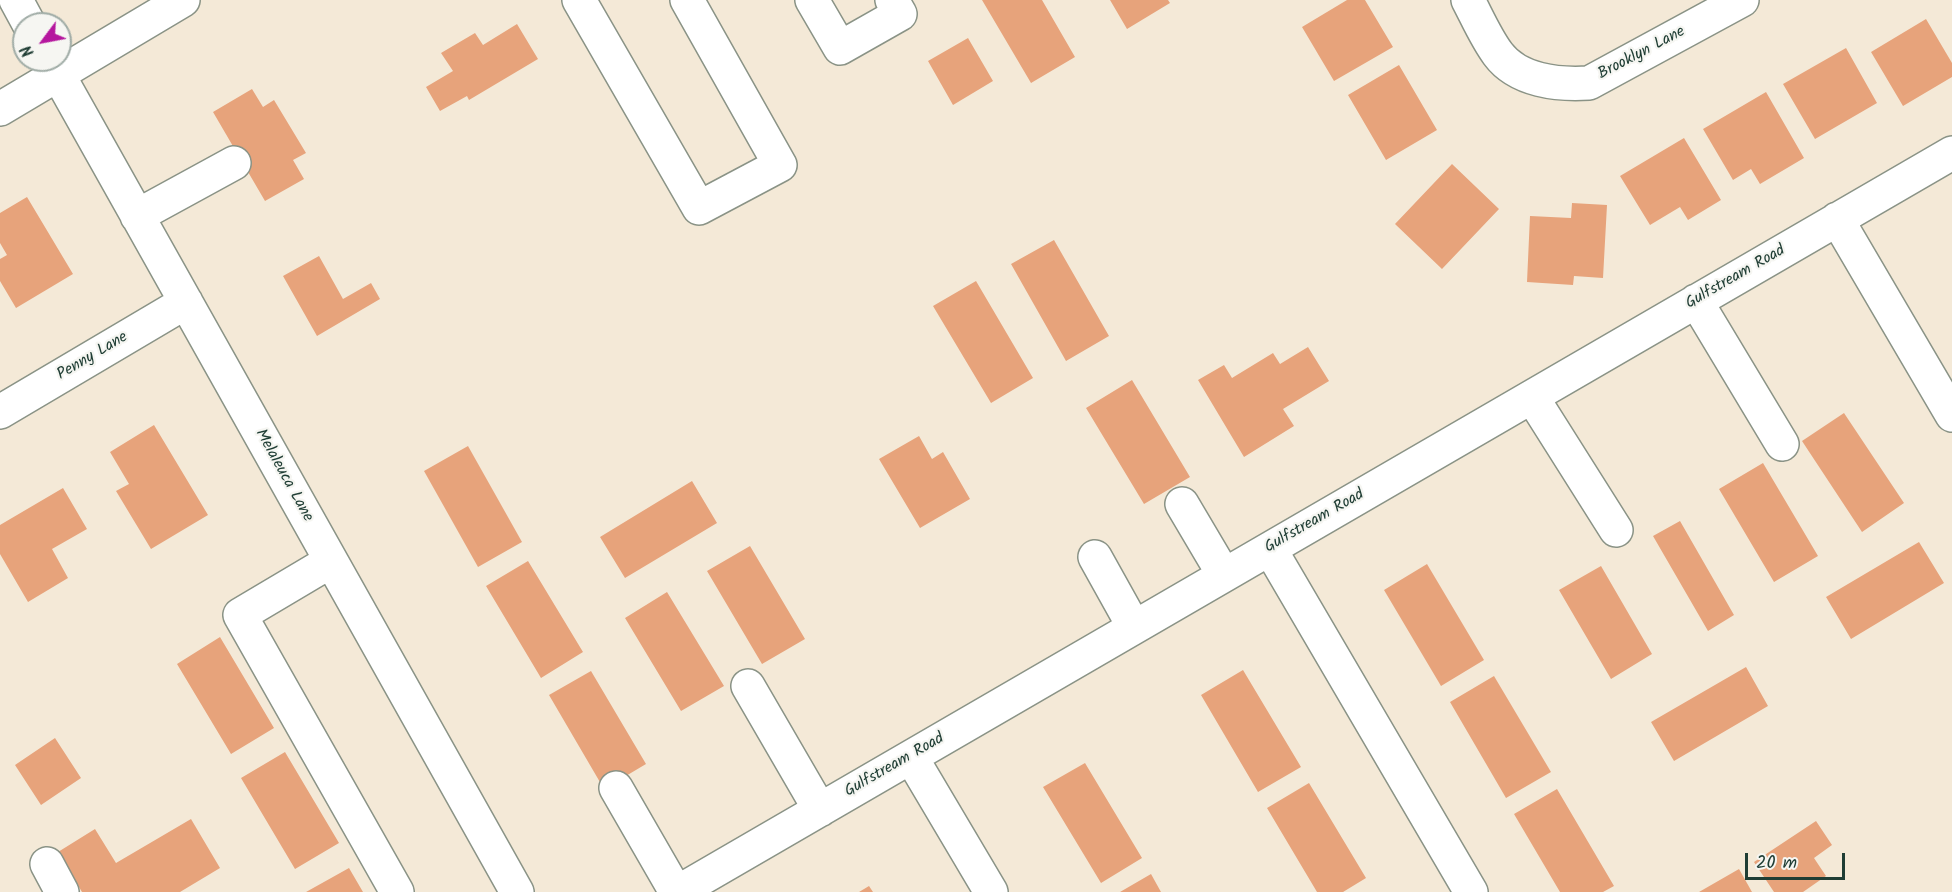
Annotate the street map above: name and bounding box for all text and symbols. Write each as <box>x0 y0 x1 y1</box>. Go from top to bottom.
north arrow <box>12 12 72 72</box>
street label: Brooklyn Lane <box>1595 23 1689 85</box>
text: N <box>15 40 41 62</box>
street label: Gulfstream Road <box>1683 242 1789 314</box>
street label: Penny Lane <box>54 328 132 386</box>
street label: Melaleuca Lane <box>250 426 316 526</box>
street label: Gulfstream Road <box>1262 486 1368 558</box>
street label: Gulfstream Road <box>842 730 948 802</box>
scale bar <box>1748 841 1848 879</box>
text: 20 m <box>1756 849 1797 878</box>

